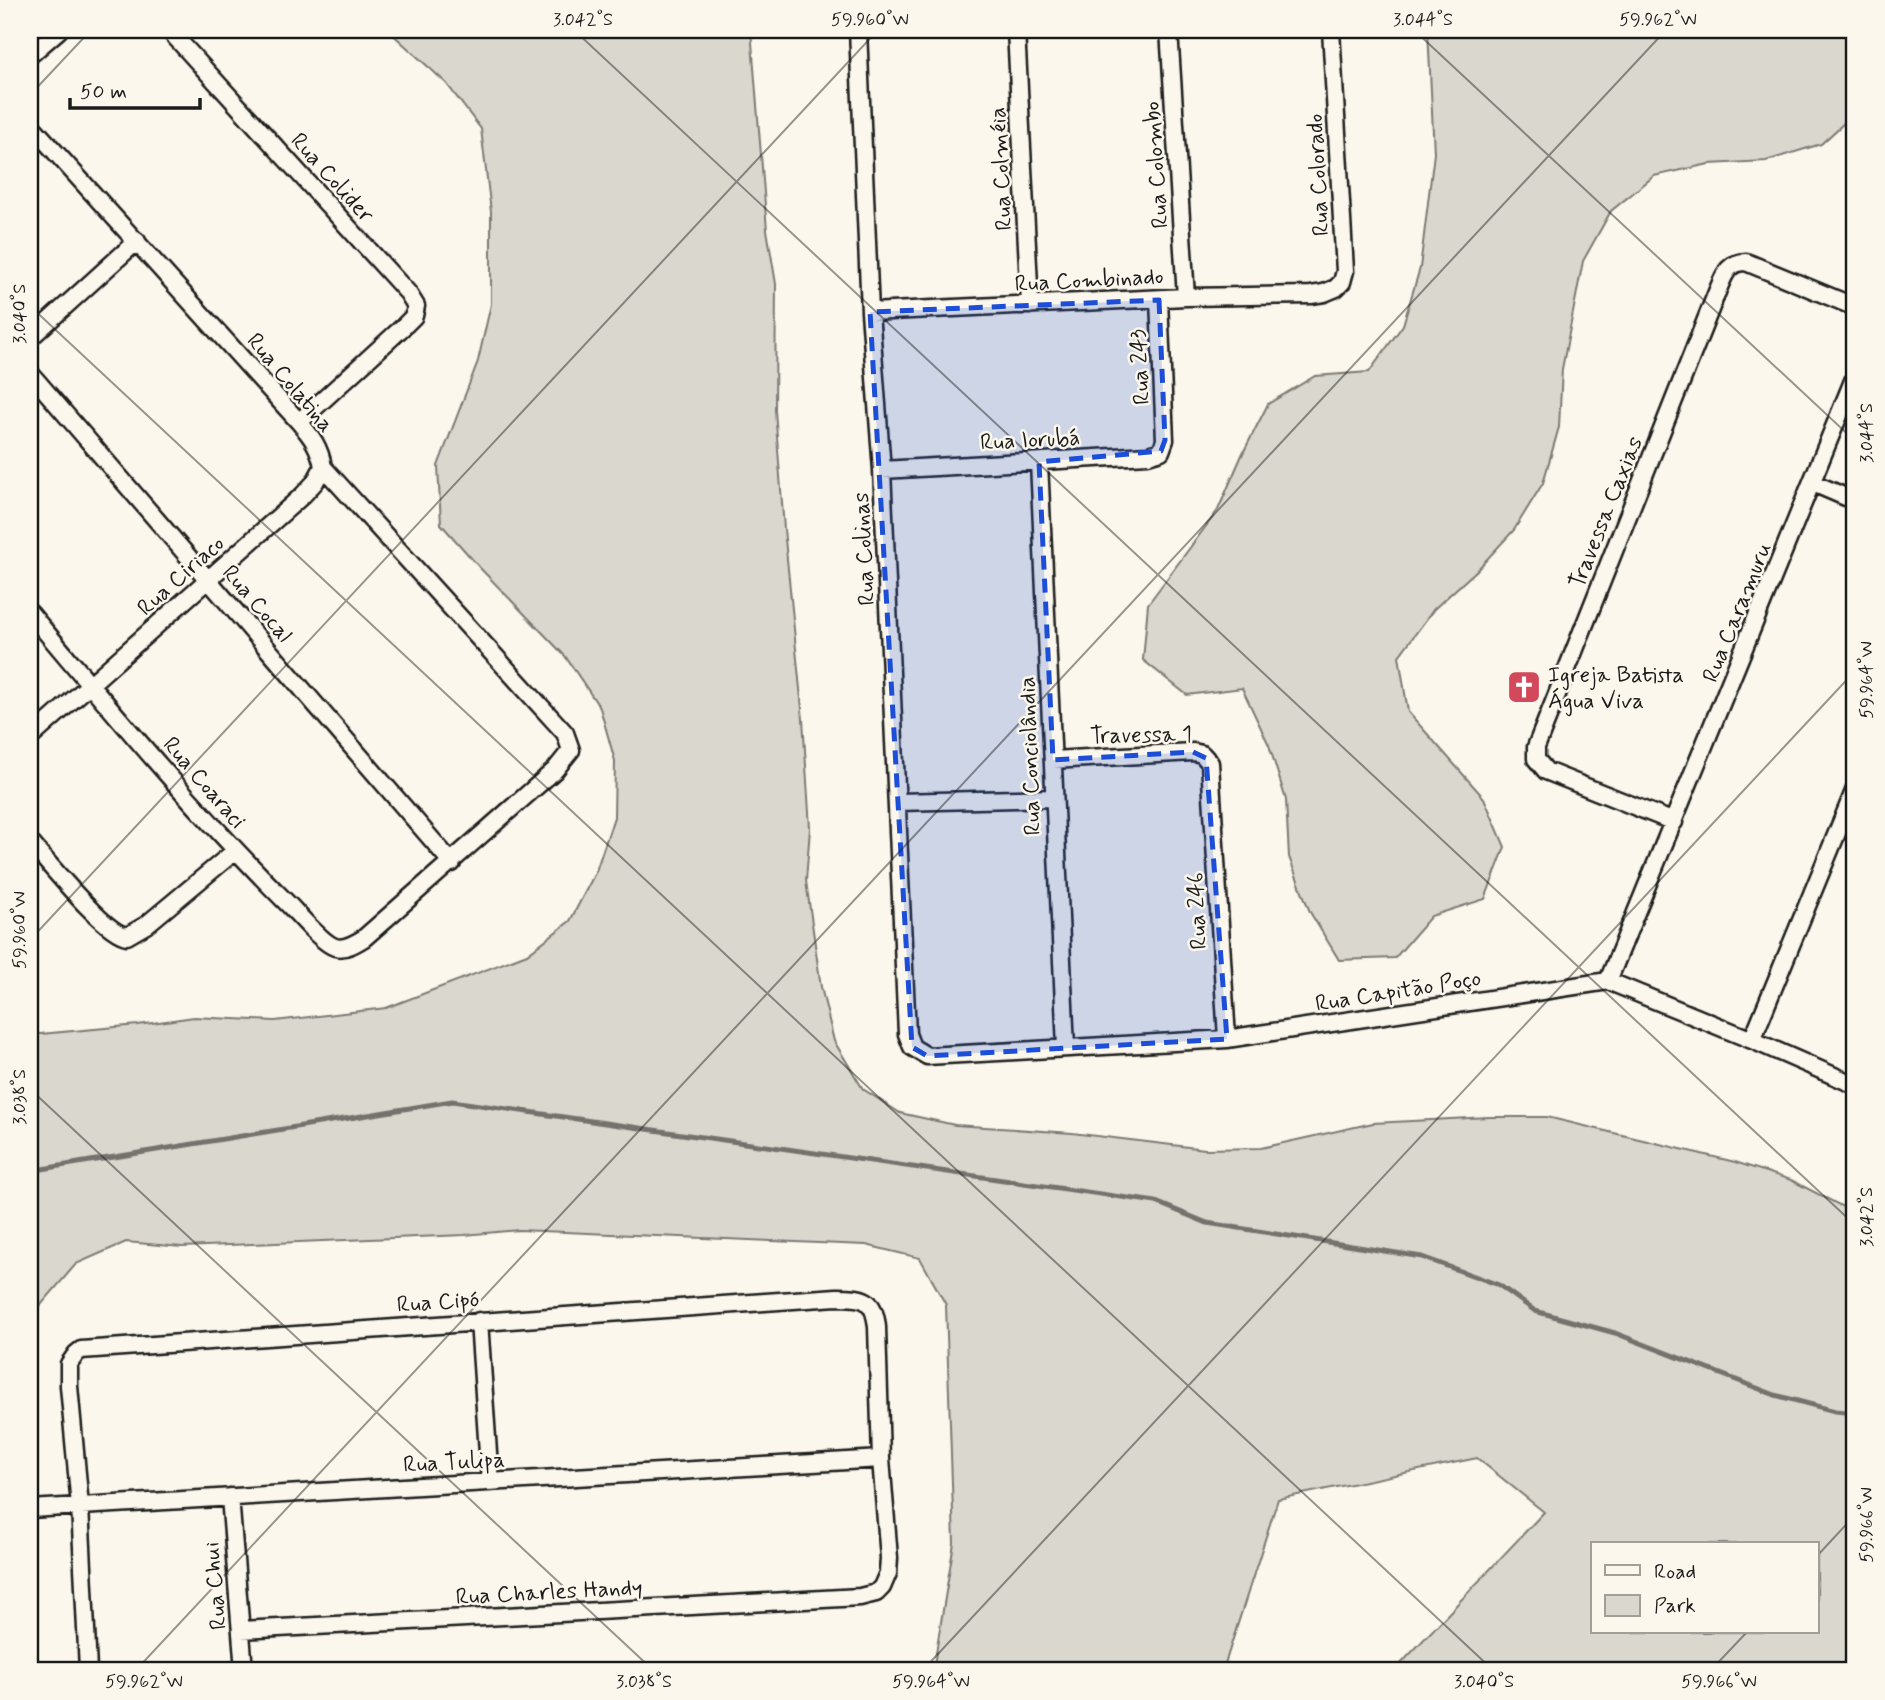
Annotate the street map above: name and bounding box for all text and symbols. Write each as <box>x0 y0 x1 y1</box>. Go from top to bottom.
text: 3.042°S <box>553 8 613 32</box>
text: 59.960°W <box>831 8 909 32</box>
text: 3.044°S <box>1393 8 1453 32</box>
text: 59.962°W <box>1619 8 1697 32</box>
scale bar <box>70 66 200 110</box>
text: 50 m <box>80 78 127 106</box>
street label: Rua Colombo <box>1138 100 1176 230</box>
street label: Rua Colméia <box>984 106 1020 231</box>
street label: Rua Colorado <box>1301 113 1337 237</box>
street label: Rua Colider <box>283 127 380 230</box>
street label: Rua Combinado <box>1014 262 1165 300</box>
text: 3.040°S <box>8 284 32 344</box>
street label: Rua Colatina <box>239 327 340 439</box>
street label: Rua 243 <box>1124 328 1158 406</box>
text: 3.044°S <box>1855 403 1879 463</box>
street label: Rua Iorubá <box>979 423 1081 459</box>
street label: Travessa Caxias <box>1563 432 1651 593</box>
street label: Rua Colinas <box>847 491 883 606</box>
street label: Rua Ciriaco <box>131 529 231 624</box>
street label: Rua Caramuru <box>1696 538 1780 687</box>
street label: Rua Cocal <box>215 559 298 649</box>
text: 59.964°W <box>1855 641 1879 719</box>
place label: Igreja Batista Água Viva <box>1548 661 1684 717</box>
church icon: Igreja Batista Água Viva <box>1505 668 1543 706</box>
street label: Rua Conciolândia <box>1013 676 1049 836</box>
street label: Travessa 1 <box>1090 720 1192 752</box>
street label: Rua Coaraci <box>155 731 252 836</box>
street label: Rua 246 <box>1181 872 1215 950</box>
text: 59.960°W <box>8 891 32 969</box>
street label: Rua Capitão Poço <box>1313 964 1483 1020</box>
text: 3.038°S <box>8 1069 32 1125</box>
text: 3.042°S <box>1855 1187 1879 1247</box>
street label: Rua Cipó <box>396 1285 480 1321</box>
street label: Rua Tulipa <box>403 1445 506 1481</box>
text: 59.966°W <box>1855 1487 1879 1563</box>
street label: Rua Chui <box>197 1541 235 1631</box>
legend <box>1591 1542 1818 1634</box>
text: Road <box>1654 1558 1696 1586</box>
street label: Rua Charles Handy <box>455 1573 643 1613</box>
text: Park <box>1654 1592 1696 1620</box>
text: 59.962°W <box>105 1670 183 1694</box>
text: 3.038°S <box>616 1670 672 1694</box>
text: 59.964°W <box>892 1670 970 1694</box>
text: 3.040°S <box>1454 1670 1514 1694</box>
text: 59.966°W <box>1681 1670 1757 1694</box>

